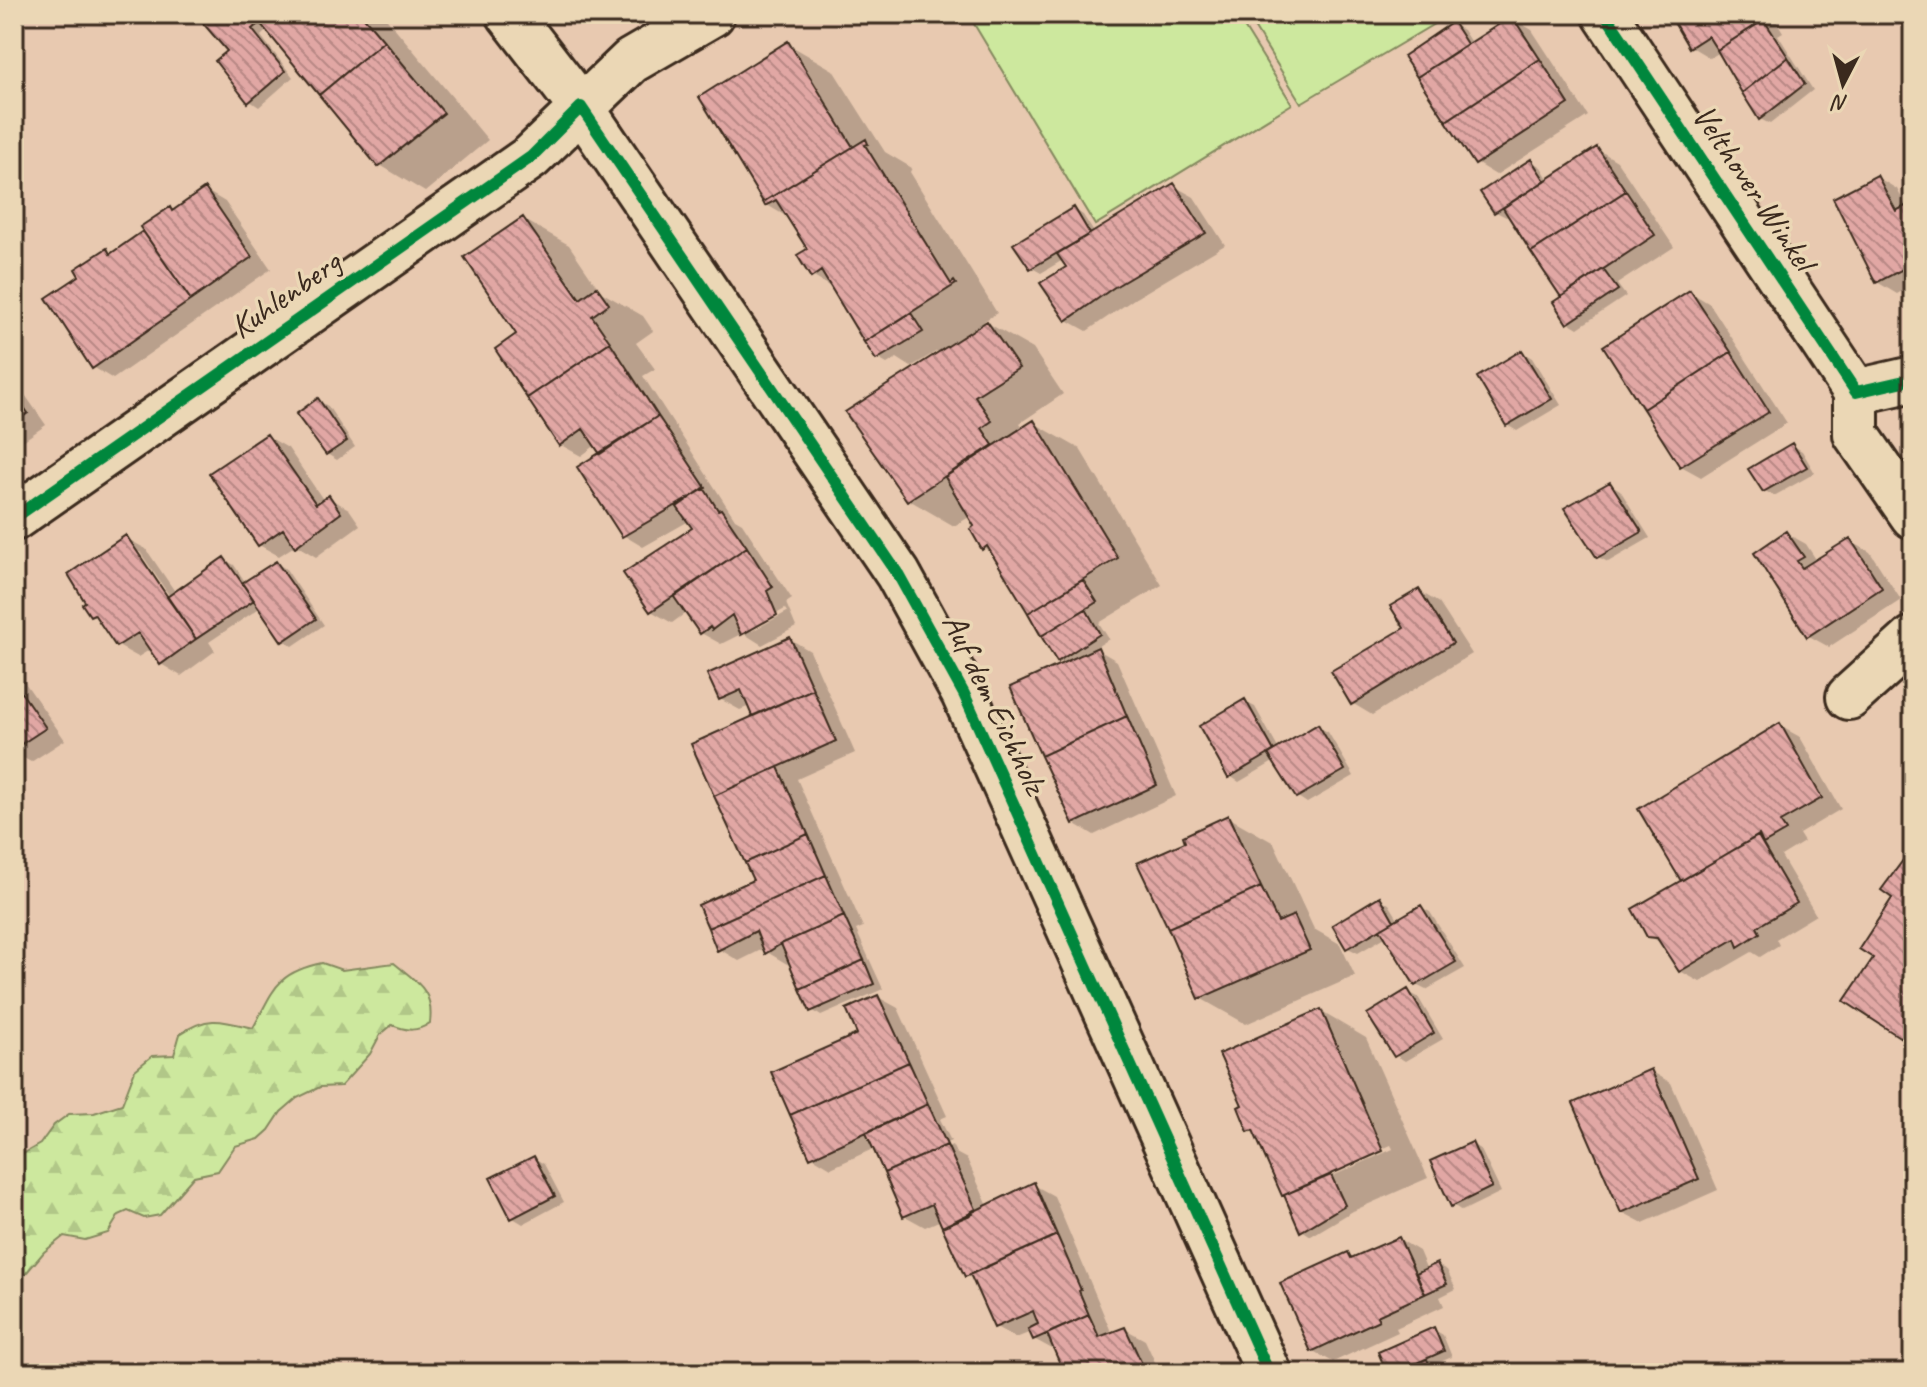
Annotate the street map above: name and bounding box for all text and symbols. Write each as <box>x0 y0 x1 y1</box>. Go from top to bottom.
north arrow <box>1803 44 1883 124</box>
text: N <box>1829 88 1849 118</box>
street label: Velthover Winkel <box>1683 96 1829 283</box>
street label: Kuhlenberg <box>221 239 350 348</box>
street label: Auf dem Eichholz <box>933 606 1059 803</box>

